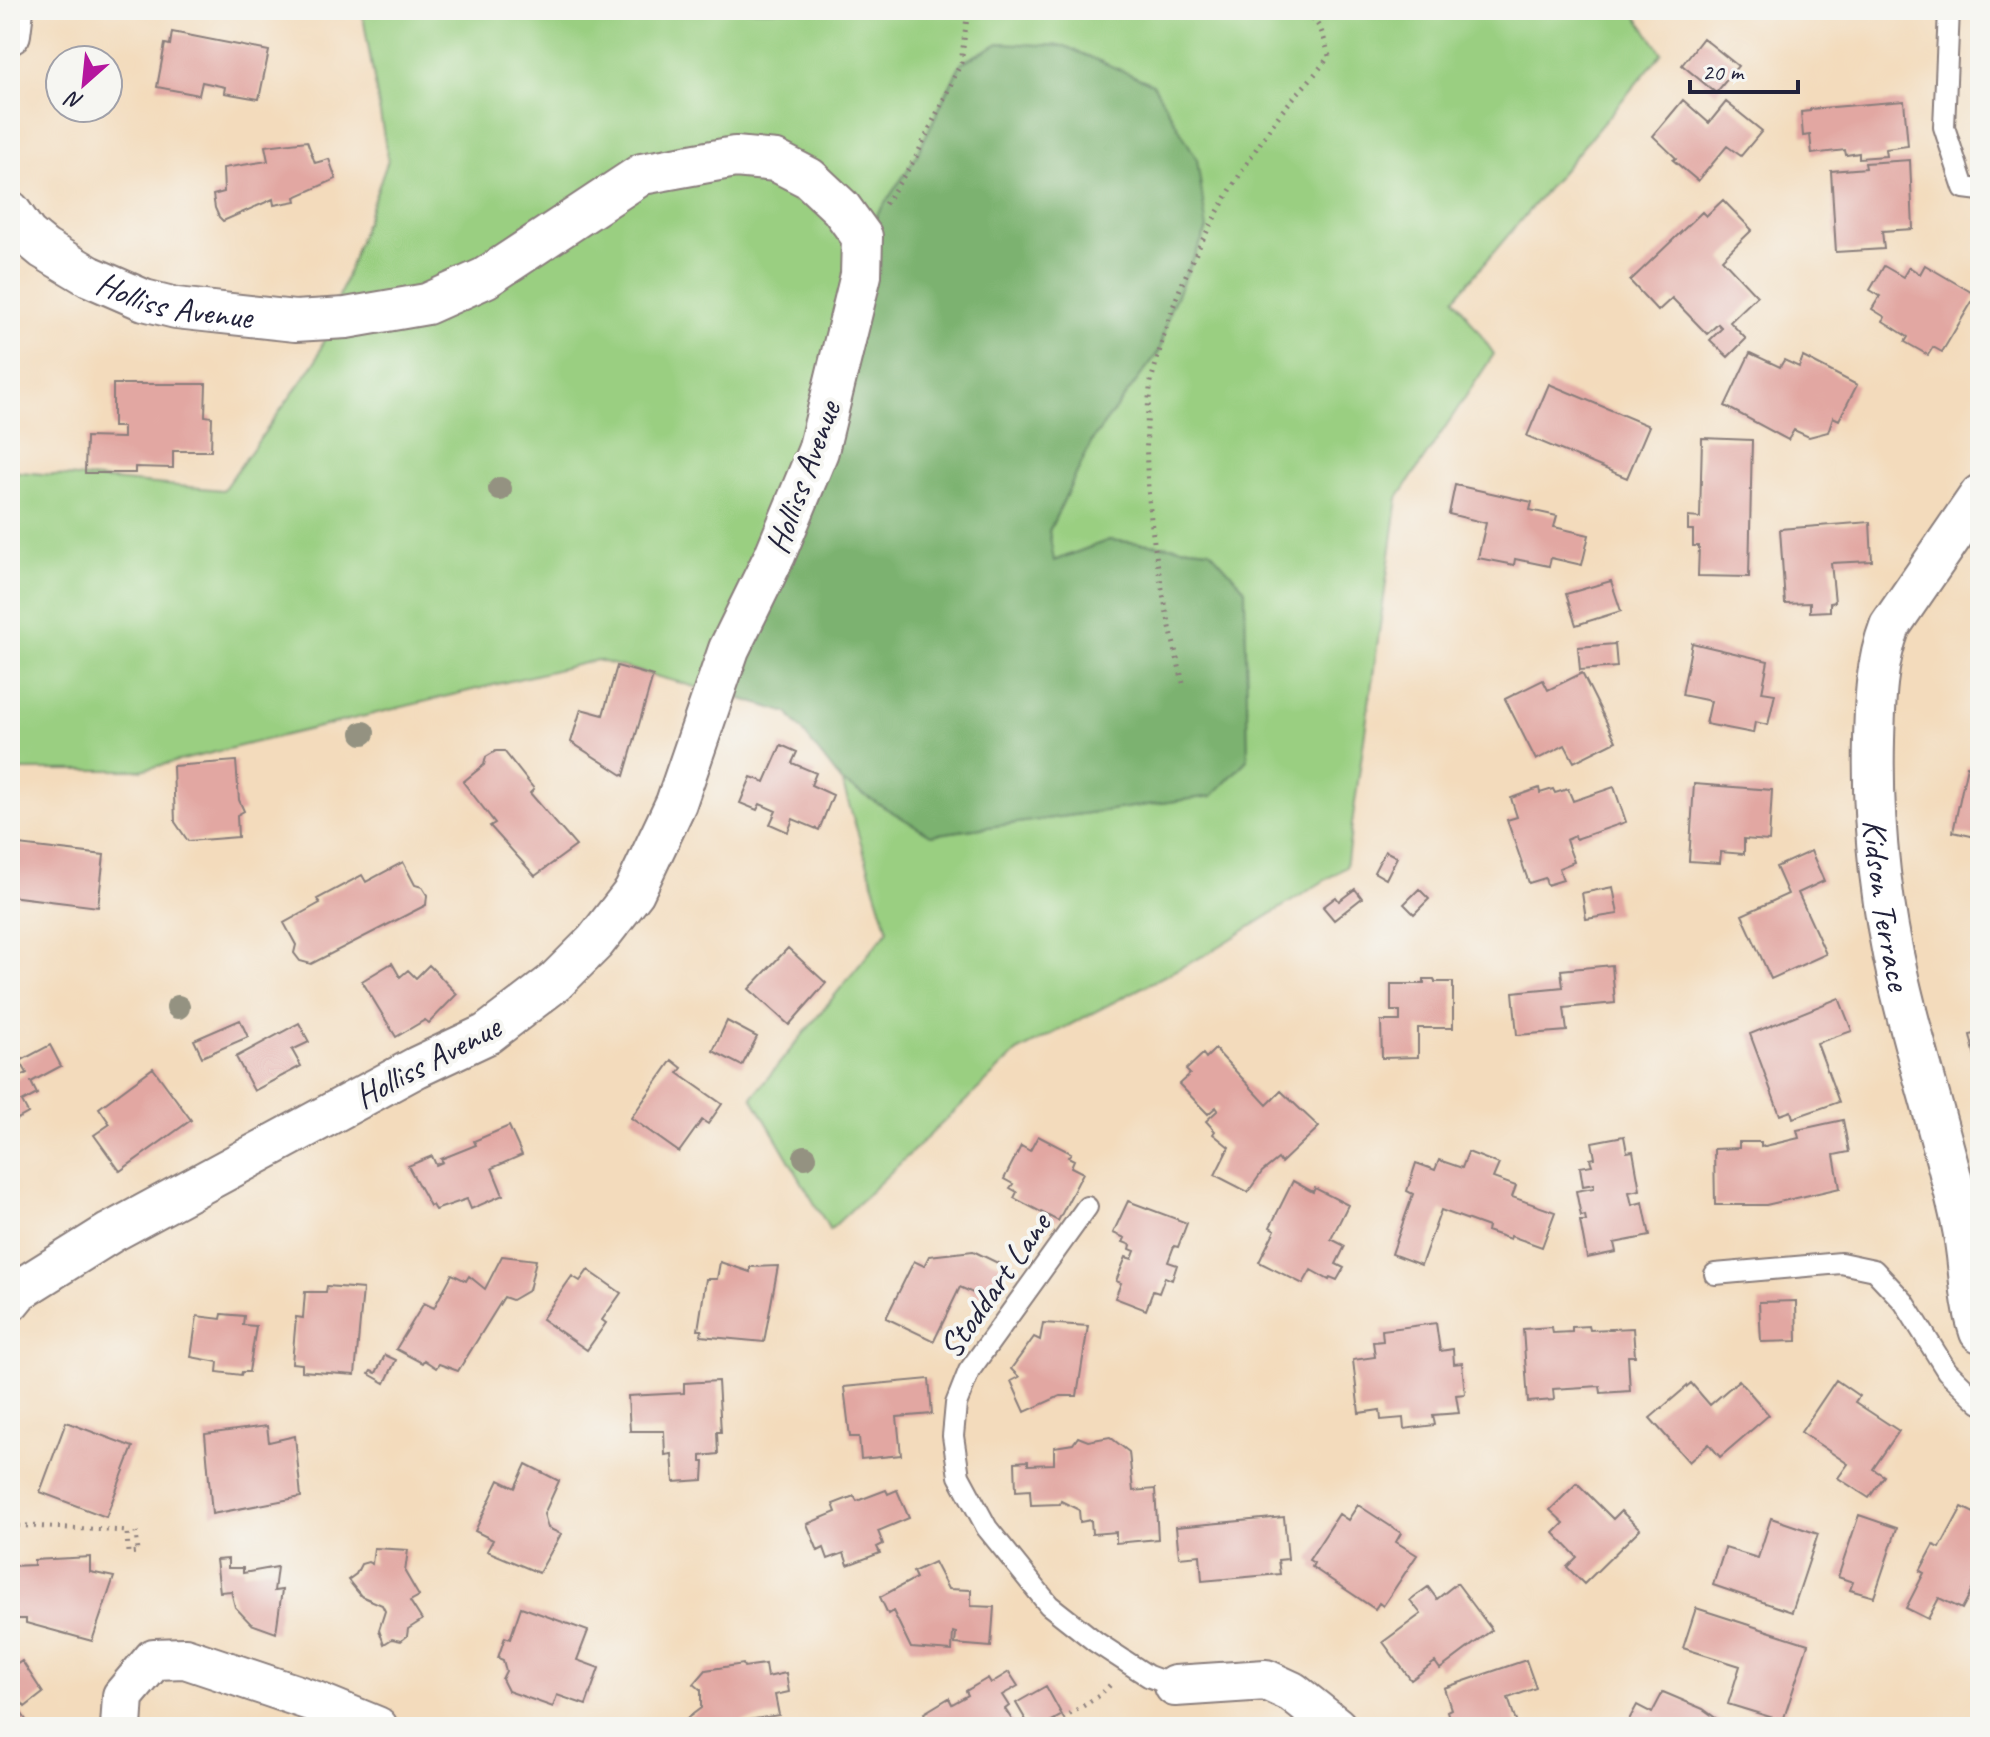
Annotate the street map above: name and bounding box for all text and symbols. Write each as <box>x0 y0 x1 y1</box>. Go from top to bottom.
north arrow <box>44 44 124 124</box>
scale bar <box>1690 44 1798 94</box>
text: 20 m <box>1702 57 1745 87</box>
text: N <box>60 84 88 116</box>
street label: Holliss Avenue <box>90 261 256 338</box>
street label: Holliss Avenue <box>755 393 850 559</box>
street label: Kidson Terrace <box>1854 818 1922 996</box>
street label: Holliss Avenue <box>347 1004 509 1118</box>
street label: Stoddart Lane <box>929 1202 1062 1366</box>

